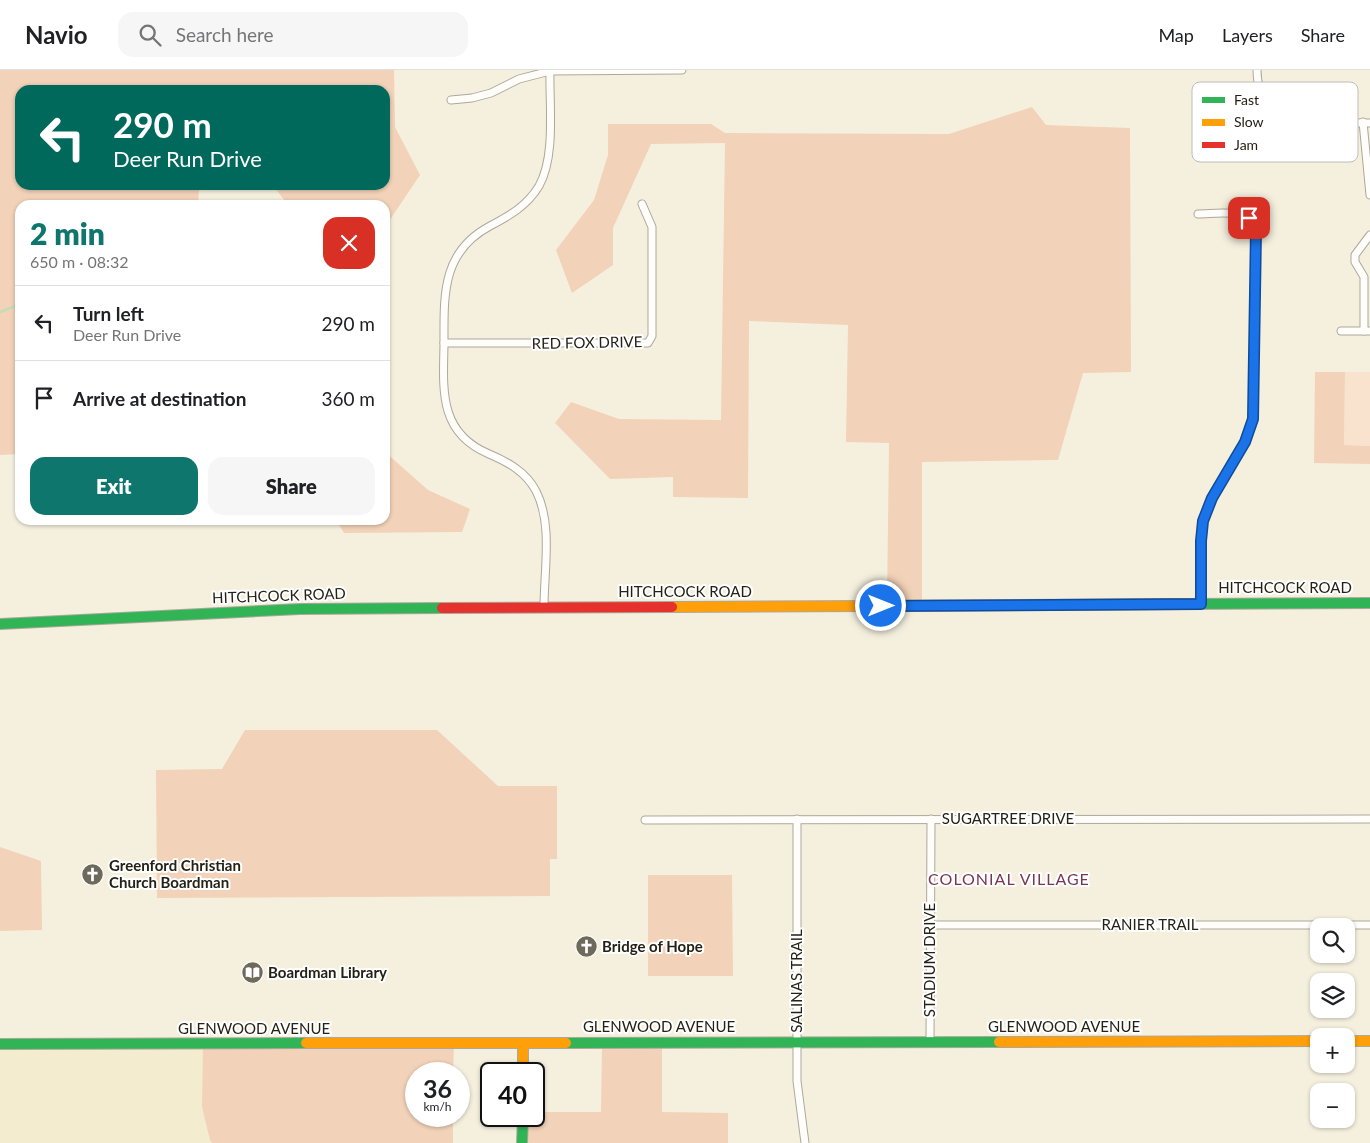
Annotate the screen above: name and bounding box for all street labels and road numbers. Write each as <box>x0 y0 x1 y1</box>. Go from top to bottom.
street label: RED FOX DRIVE <box>531 332 642 352</box>
street label: HITCHCOCK ROAD <box>1218 578 1352 596</box>
street label: HITCHCOCK ROAD <box>618 582 752 600</box>
street label: HITCHCOCK ROAD <box>212 584 346 606</box>
street label: SUGARTREE DRIVE <box>942 809 1074 827</box>
street label: STADIUM DRIVE <box>920 903 938 1017</box>
street label: RANIER TRAIL <box>1102 915 1199 933</box>
street label: SALINAS TRAIL <box>787 929 805 1033</box>
street label: GLENWOOD AVENUE <box>583 1017 735 1035</box>
street label: GLENWOOD AVENUE <box>988 1017 1140 1035</box>
street label: GLENWOOD AVENUE <box>178 1019 330 1037</box>

